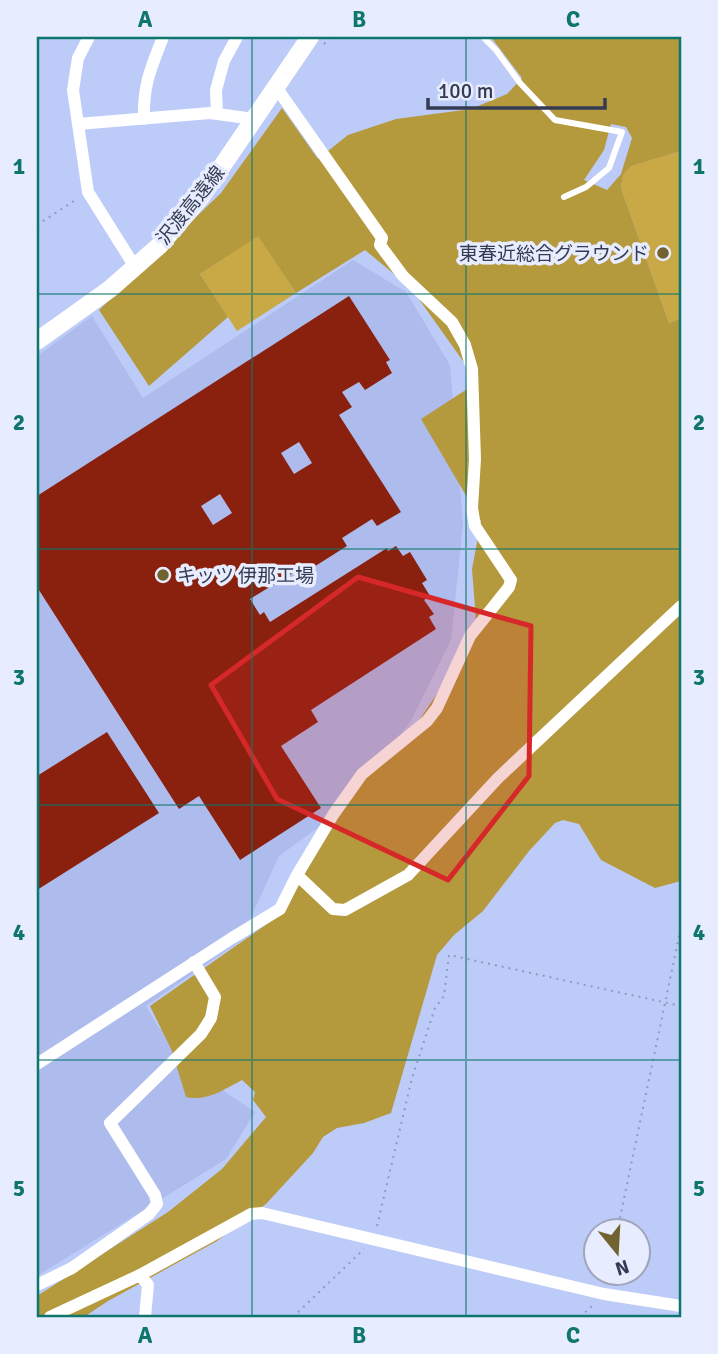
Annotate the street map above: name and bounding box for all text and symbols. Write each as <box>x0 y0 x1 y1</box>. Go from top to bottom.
text: A <box>138 5 153 34</box>
text: B <box>352 5 366 34</box>
text: C <box>566 5 580 34</box>
scale bar <box>428 66 604 110</box>
text: 100 m <box>438 78 493 104</box>
text: 1 <box>13 152 25 181</box>
text: 1 <box>693 152 705 181</box>
street label: 沢渡高遠線 <box>152 161 230 250</box>
place label: 東春近総合グラウンド <box>459 242 649 266</box>
marker: 東春近総合グラウンド <box>655 245 671 261</box>
text: 2 <box>13 408 25 437</box>
text: 2 <box>693 408 705 437</box>
place label: キッツ 伊那工場 <box>177 564 314 588</box>
marker: キッツ 伊那工場 <box>155 567 171 583</box>
text: 3 <box>13 663 25 692</box>
text: 3 <box>693 663 705 692</box>
text: 4 <box>13 918 25 947</box>
text: 4 <box>693 918 705 947</box>
text: 5 <box>13 1174 25 1203</box>
text: 5 <box>693 1174 705 1203</box>
north arrow <box>582 1218 652 1288</box>
text: N <box>612 1254 632 1281</box>
text: A <box>138 1321 153 1350</box>
text: B <box>352 1321 366 1350</box>
text: C <box>566 1321 580 1350</box>

